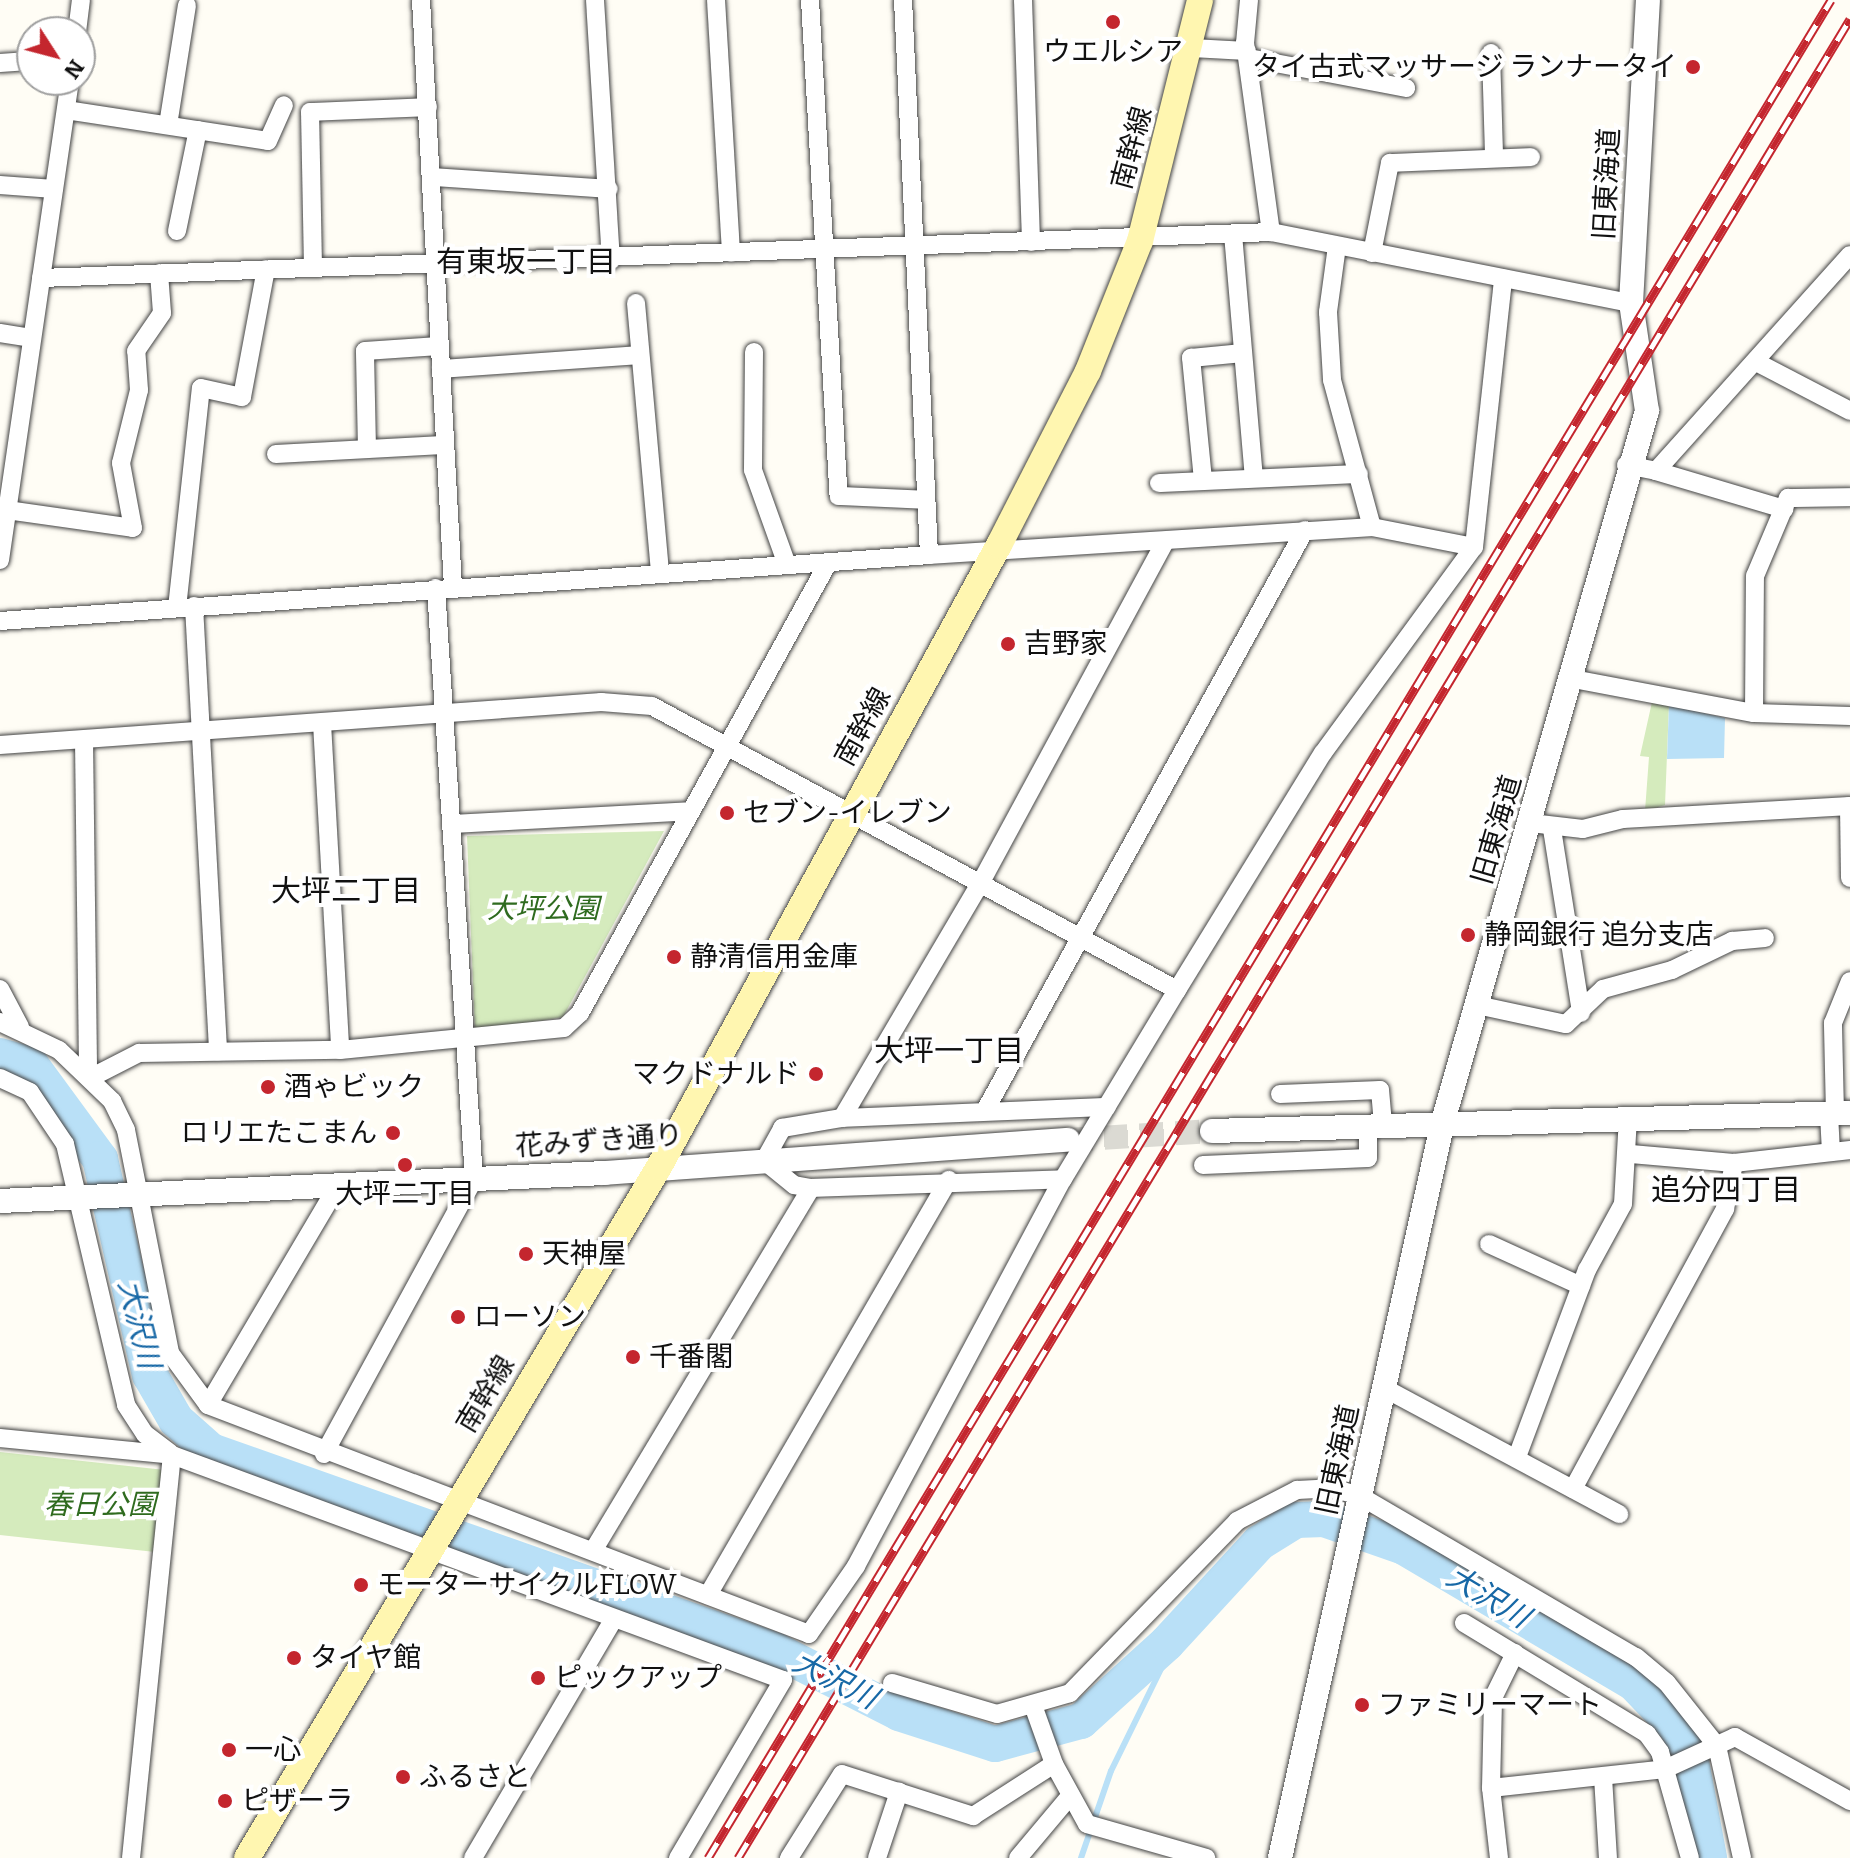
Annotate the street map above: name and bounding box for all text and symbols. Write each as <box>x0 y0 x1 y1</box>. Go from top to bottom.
marker: ウエルシア <box>1104 13 1122 31</box>
north arrow <box>16 16 96 96</box>
place label: ウエルシア <box>1043 35 1183 69</box>
place label: タイ古式マッサージ ランナータイ <box>1251 50 1677 84</box>
text: N <box>58 54 90 84</box>
marker: タイ古式マッサージ ランナータイ <box>1684 58 1702 76</box>
street label: 南幹線 <box>1105 103 1159 193</box>
street label: 旧東海道 <box>1587 127 1627 241</box>
district label: 有東坂一丁目 <box>436 244 616 280</box>
place label: 吉野家 <box>1024 627 1108 661</box>
marker: 吉野家 <box>999 635 1017 653</box>
street label: 南幹線 <box>828 682 898 772</box>
street label: 旧東海道 <box>1465 772 1529 888</box>
place label: セブン-イレブン <box>743 796 952 830</box>
marker: セブン-イレブン <box>718 804 736 822</box>
district label: 大坪二丁目 <box>271 873 421 909</box>
park label: 大坪公園 <box>487 892 599 926</box>
place label: 静岡銀行 追分支店 <box>1484 918 1714 952</box>
marker: 静岡銀行 追分支店 <box>1459 926 1477 944</box>
place label: 静清信用金庫 <box>690 940 858 974</box>
marker: 静清信用金庫 <box>665 948 683 966</box>
district label: 大坪一丁目 <box>874 1033 1024 1069</box>
place label: マクドナルド <box>632 1057 800 1091</box>
marker: マクドナルド <box>807 1065 825 1083</box>
place label: 酒ゃビック <box>284 1070 424 1104</box>
marker: 酒ゃビック <box>259 1078 277 1096</box>
place label: ロリエたこまん <box>181 1116 377 1150</box>
street label: 花みずき通り <box>514 1118 684 1164</box>
marker: ロリエたこまん <box>384 1124 402 1142</box>
marker: 大坪二丁目 <box>396 1156 414 1174</box>
district label: 追分四丁目 <box>1651 1172 1801 1208</box>
place label: 大坪二丁目 <box>335 1177 475 1211</box>
place label: 天神屋 <box>542 1237 626 1271</box>
marker: 天神屋 <box>517 1245 535 1263</box>
water label: 大沢川 <box>111 1276 167 1372</box>
place label: ローソン <box>474 1300 586 1334</box>
marker: ローソン <box>449 1308 467 1326</box>
place label: 千番閣 <box>649 1340 733 1374</box>
marker: 千番閣 <box>624 1348 642 1366</box>
street label: 南幹線 <box>450 1349 522 1439</box>
street label: 旧東海道 <box>1310 1402 1366 1518</box>
park label: 春日公園 <box>44 1488 156 1522</box>
water label: 大沢川 <box>1440 1558 1536 1636</box>
place label: モーターサイクルFLOW <box>377 1568 679 1602</box>
marker: モーターサイクルFLOW <box>352 1576 370 1594</box>
place label: タイヤ館 <box>310 1641 422 1675</box>
water label: 大沢川 <box>787 1644 883 1716</box>
marker: タイヤ館 <box>285 1649 303 1667</box>
place label: ピックアップ <box>554 1661 722 1695</box>
marker: ピックアップ <box>529 1669 547 1687</box>
place label: ファミリーマート <box>1378 1688 1602 1722</box>
marker: ファミリーマート <box>1353 1696 1371 1714</box>
place label: 一心 <box>245 1733 301 1767</box>
marker: 一心 <box>220 1741 238 1759</box>
place label: ふるさと <box>419 1760 531 1794</box>
marker: ふるさと <box>394 1768 412 1786</box>
place label: ピザーラ <box>241 1784 353 1818</box>
marker: ピザーラ <box>216 1792 234 1810</box>

